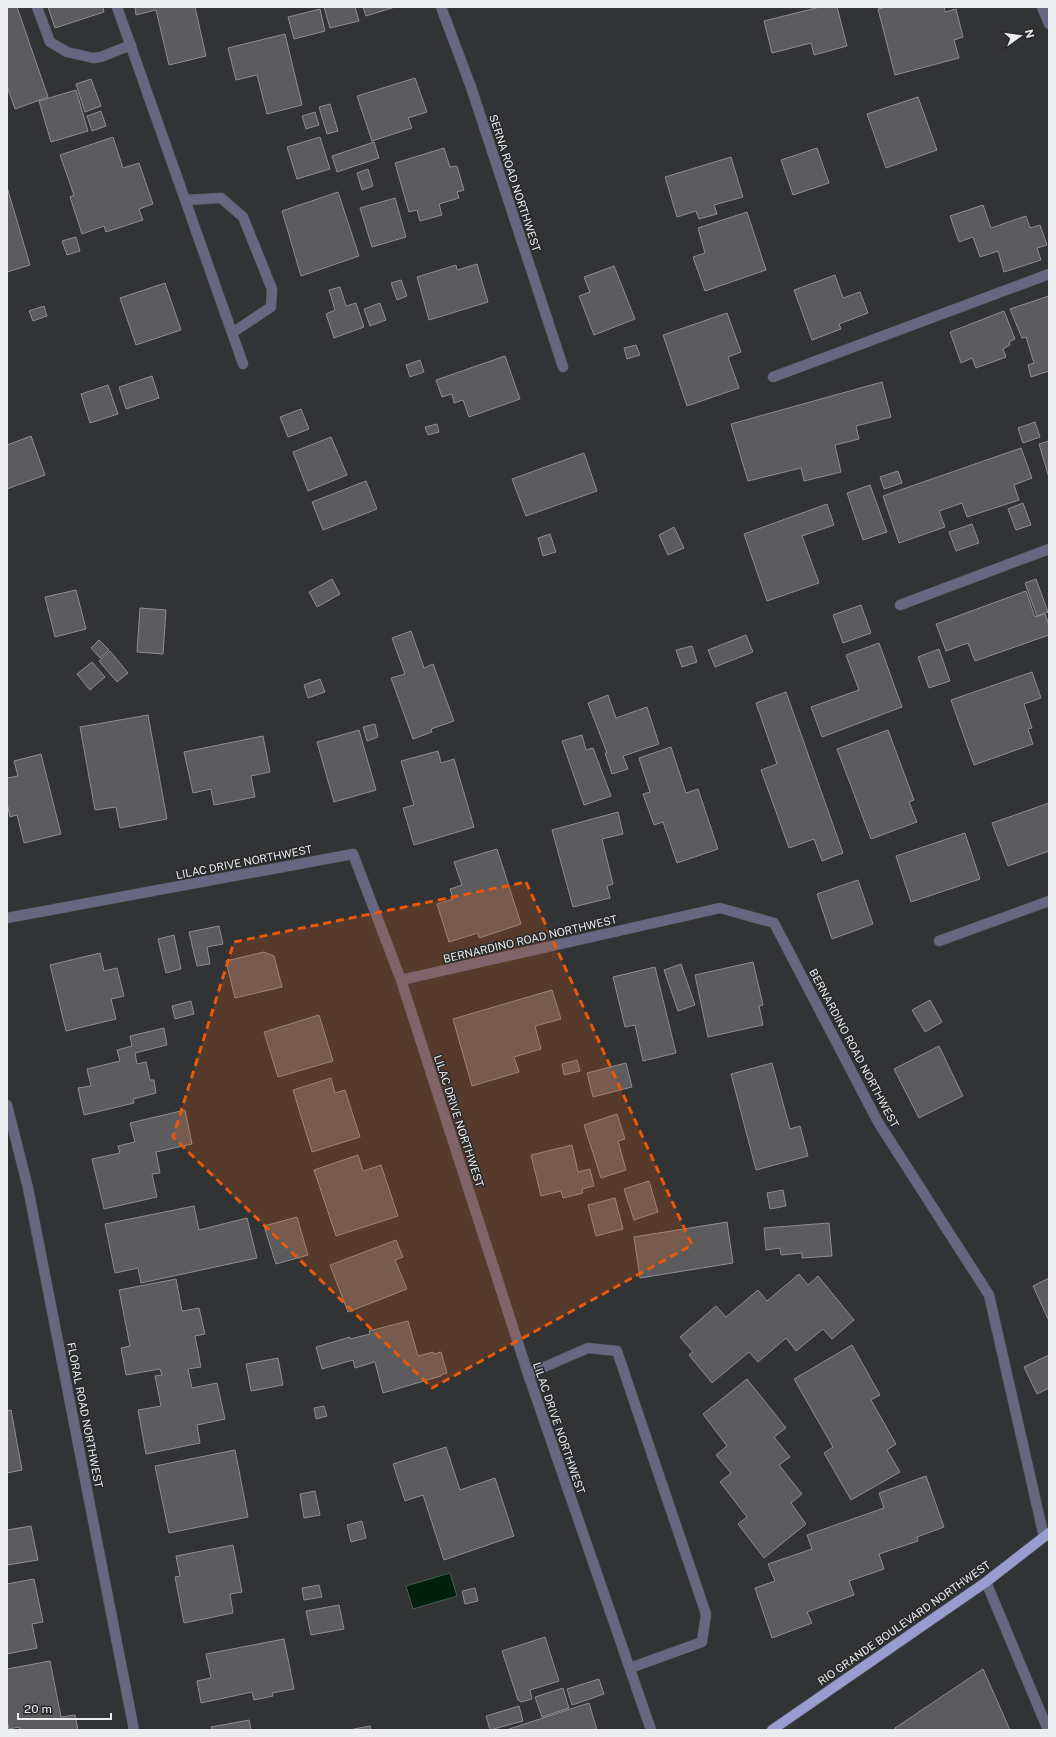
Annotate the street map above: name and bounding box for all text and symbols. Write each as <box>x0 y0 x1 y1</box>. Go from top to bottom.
north arrow <box>1000 16 1040 56</box>
text: N <box>1023 28 1037 39</box>
street label: SERNA ROAD NORTHWEST <box>487 113 543 253</box>
street label: LILAC DRIVE NORTHWEST <box>175 843 314 881</box>
street label: BERNARDINO ROAD NORTHWEST <box>442 913 619 965</box>
street label: BERNARDINO ROAD NORTHWEST <box>807 967 901 1130</box>
street label: LILAC DRIVE NORTHWEST <box>432 1053 486 1189</box>
street label: FLORAL ROAD NORTHWEST <box>65 1341 105 1489</box>
street label: LILAC DRIVE NORTHWEST <box>531 1361 587 1496</box>
street label: RIO GRANDE BOULEVARD NORTHWEST <box>816 1558 993 1687</box>
scale bar <box>18 1695 111 1721</box>
text: 20 m <box>24 1702 52 1716</box>

